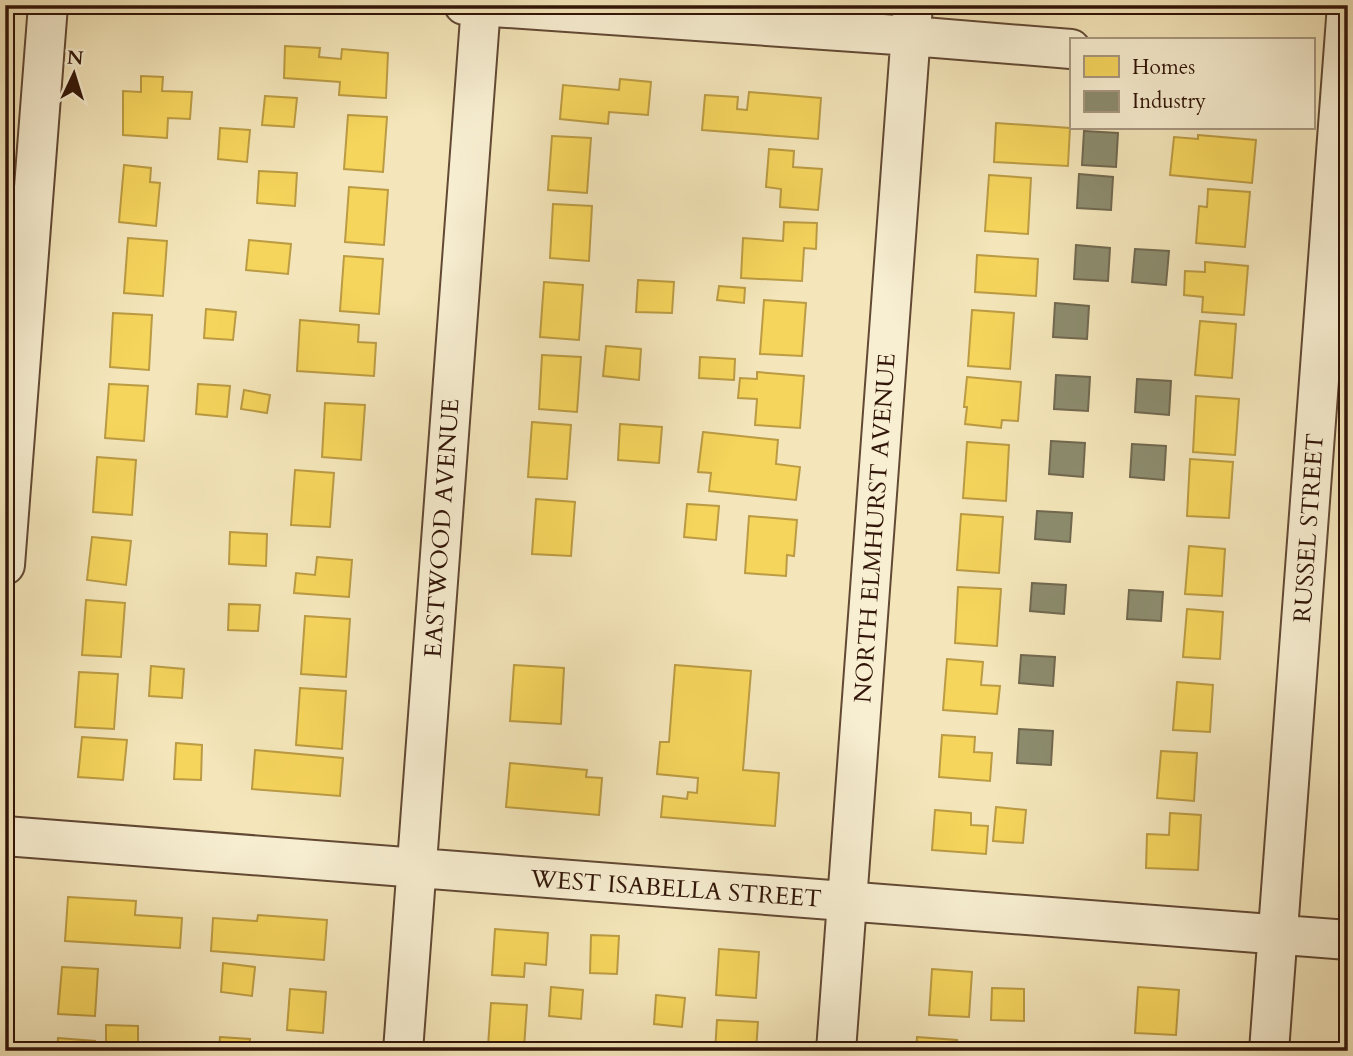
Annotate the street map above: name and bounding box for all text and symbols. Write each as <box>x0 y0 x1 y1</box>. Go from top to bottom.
north arrow <box>38 38 108 108</box>
legend <box>1070 38 1314 130</box>
text: N <box>66 44 85 72</box>
text: Homes <box>1132 53 1195 82</box>
text: Industry <box>1132 87 1206 116</box>
street label: NORTH ELMHURST AVENUE <box>846 352 904 704</box>
street label: EASTWOOD AVENUE <box>416 397 468 659</box>
street label: RUSSEL STREET <box>1286 432 1332 624</box>
street label: WEST ISABELLA STREET <box>528 862 823 916</box>

